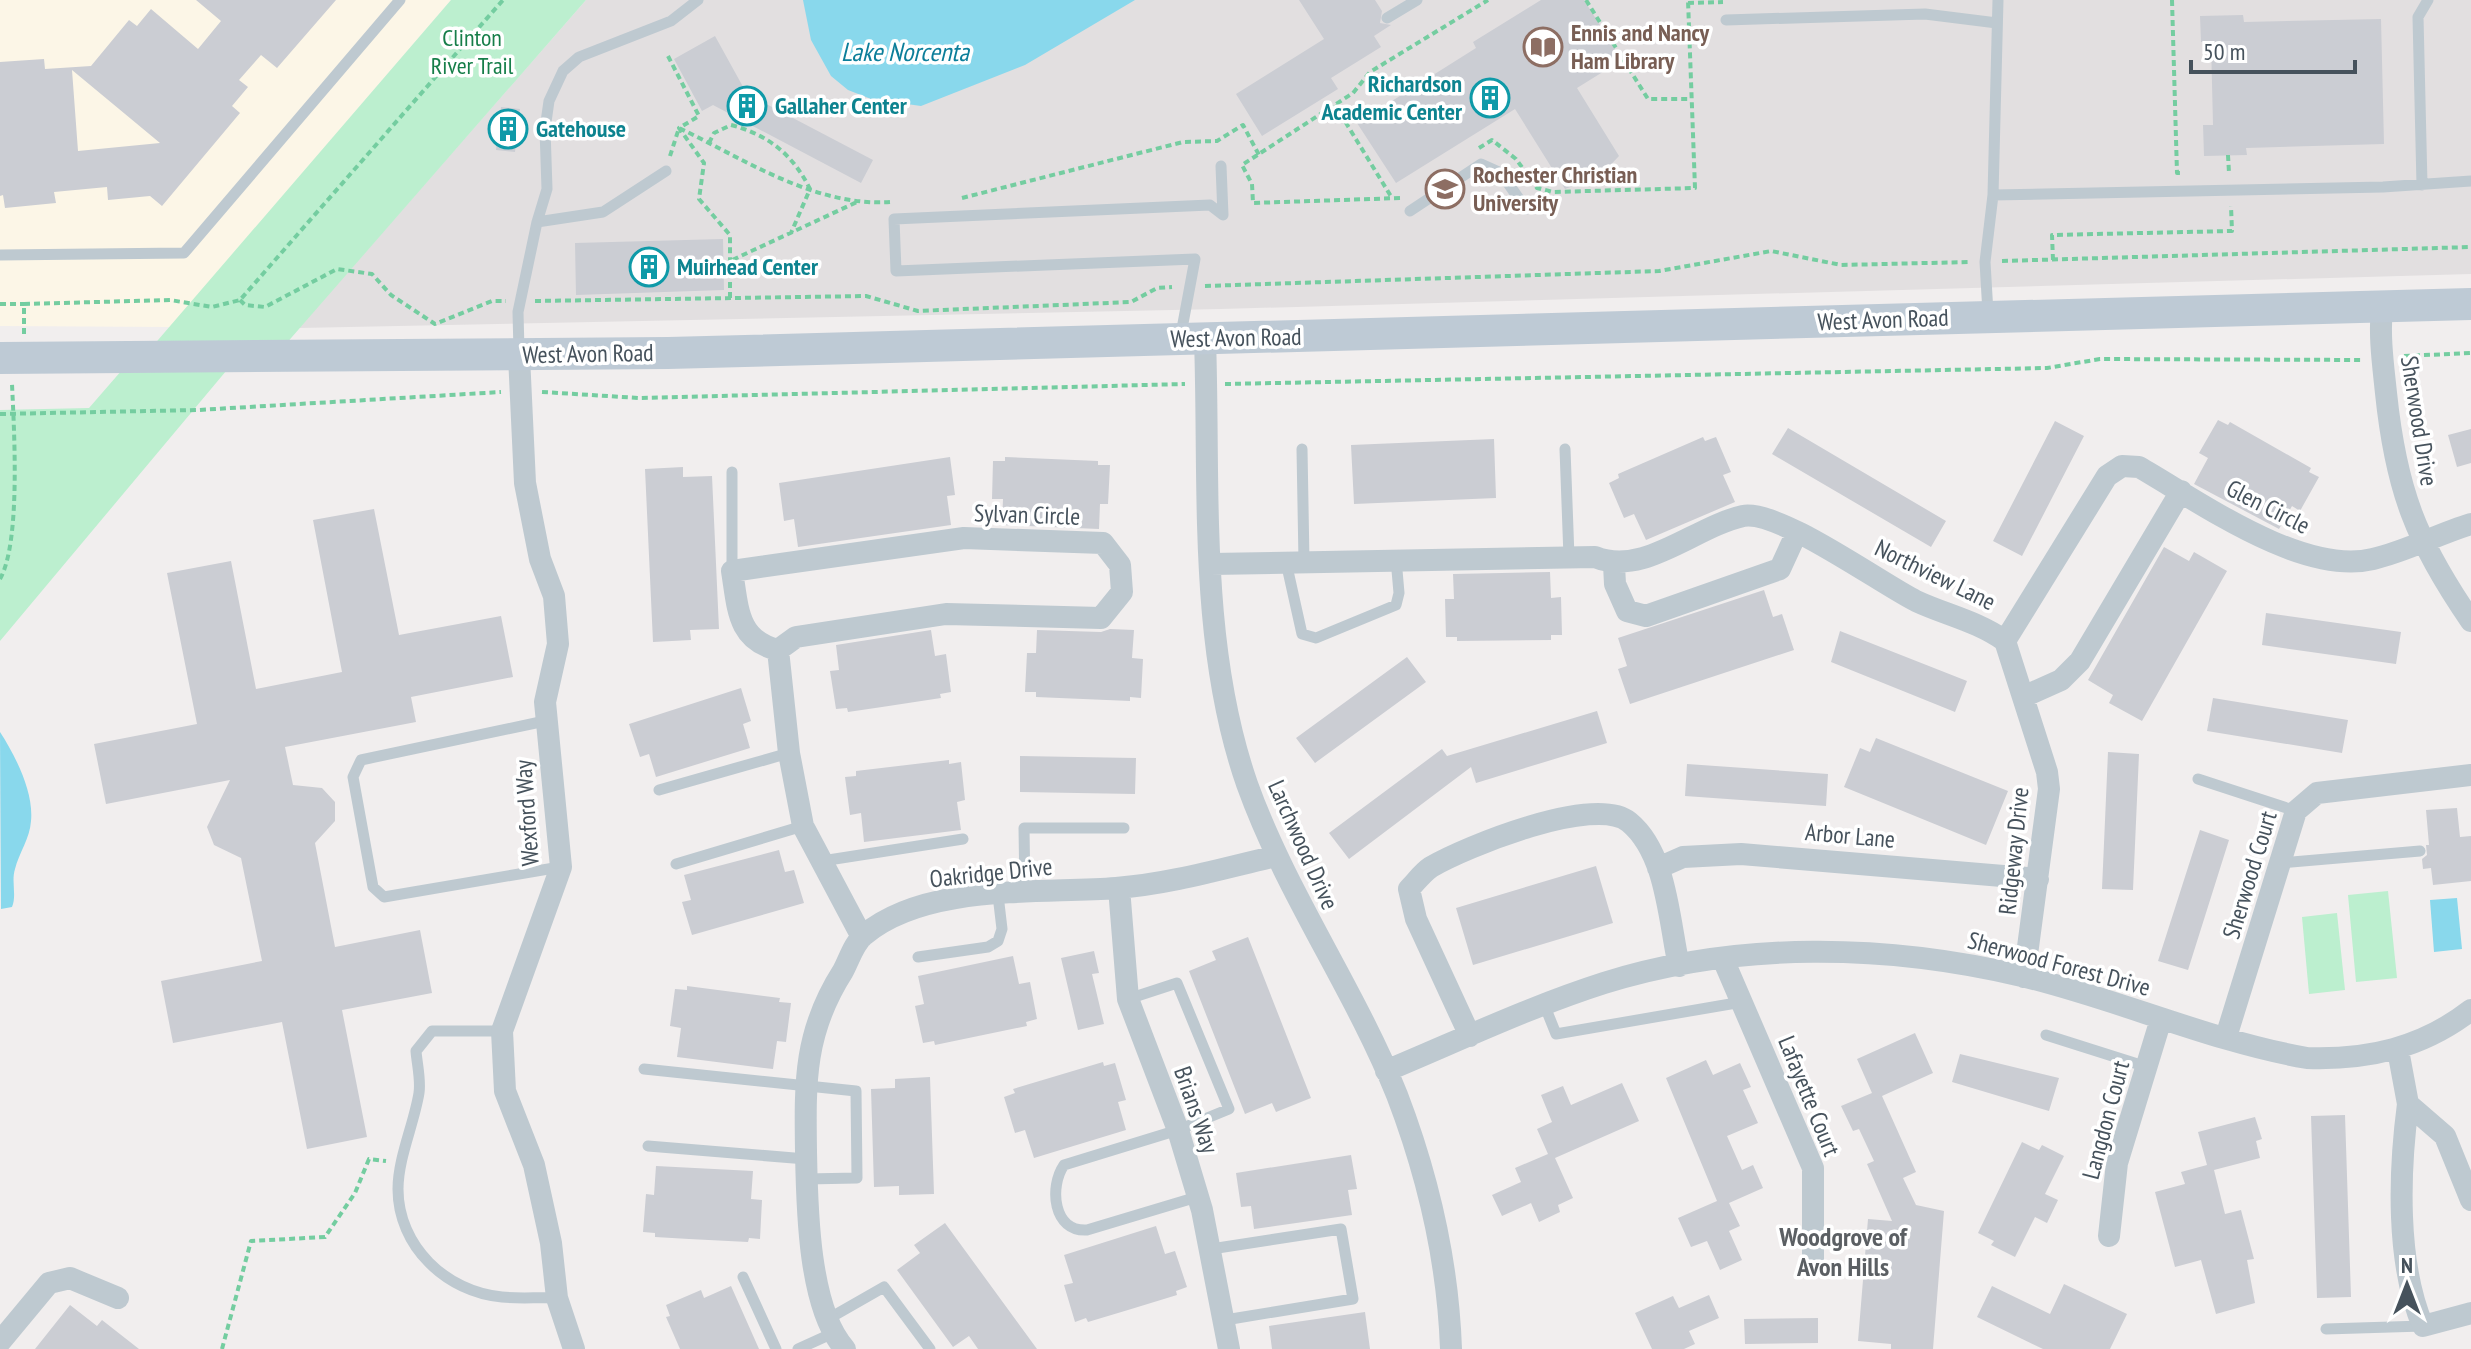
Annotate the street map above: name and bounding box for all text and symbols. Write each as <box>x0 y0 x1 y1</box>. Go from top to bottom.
place label: Ennis and Nancy Ham Library <box>1571 17 1710 76</box>
park label: Clinton River Trail <box>431 22 514 81</box>
scale bar <box>2191 24 2355 74</box>
library icon: Ennis and Nancy Ham Library <box>1522 26 1564 68</box>
water label: Lake Norcenta <box>841 35 970 68</box>
text: 50 m <box>2203 36 2245 67</box>
place label: Richardson Academic Center <box>1321 68 1463 127</box>
building icon: Richardson Academic Center <box>1469 77 1511 119</box>
building icon: Gallaher Center <box>726 85 768 127</box>
place label: Gallaher Center <box>775 90 908 121</box>
building icon: Gatehouse <box>487 108 529 150</box>
place label: Gatehouse <box>536 113 626 144</box>
place label: Rochester Christian University <box>1473 159 1637 218</box>
school or university icon: Rochester Christian University <box>1424 168 1466 210</box>
building icon: Muirhead Center <box>628 246 670 288</box>
place label: Muirhead Center <box>677 251 819 282</box>
street label: West Avon Road <box>1817 302 1949 337</box>
street label: West Avon Road <box>1170 321 1302 354</box>
street label: West Avon Road <box>522 337 654 370</box>
street label: Sherwood Drive <box>2394 354 2445 488</box>
street label: Glen Circle <box>2221 472 2315 541</box>
street label: Sylvan Circle <box>973 497 1081 532</box>
street label: Northview Lane <box>1870 532 2001 617</box>
street label: Wexford Way <box>507 759 546 867</box>
street label: Larchwood Drive <box>1261 775 1346 914</box>
street label: Ridgeway Drive <box>1991 786 2036 916</box>
street label: Sherwood Court <box>2215 807 2284 943</box>
street label: Arbor Lane <box>1804 816 1896 855</box>
street label: Oakridge Drive <box>928 851 1054 894</box>
street label: Sherwood Forest Drive <box>1964 924 2154 1003</box>
street label: Lafayette Court <box>1771 1031 1848 1161</box>
street label: Langdon Court <box>2075 1057 2136 1183</box>
street label: Brians Way <box>1167 1062 1226 1157</box>
district label: Woodgrove of Avon Hills <box>1778 1220 1909 1283</box>
north arrow <box>2367 1245 2447 1325</box>
text: N <box>2401 1251 2413 1279</box>

